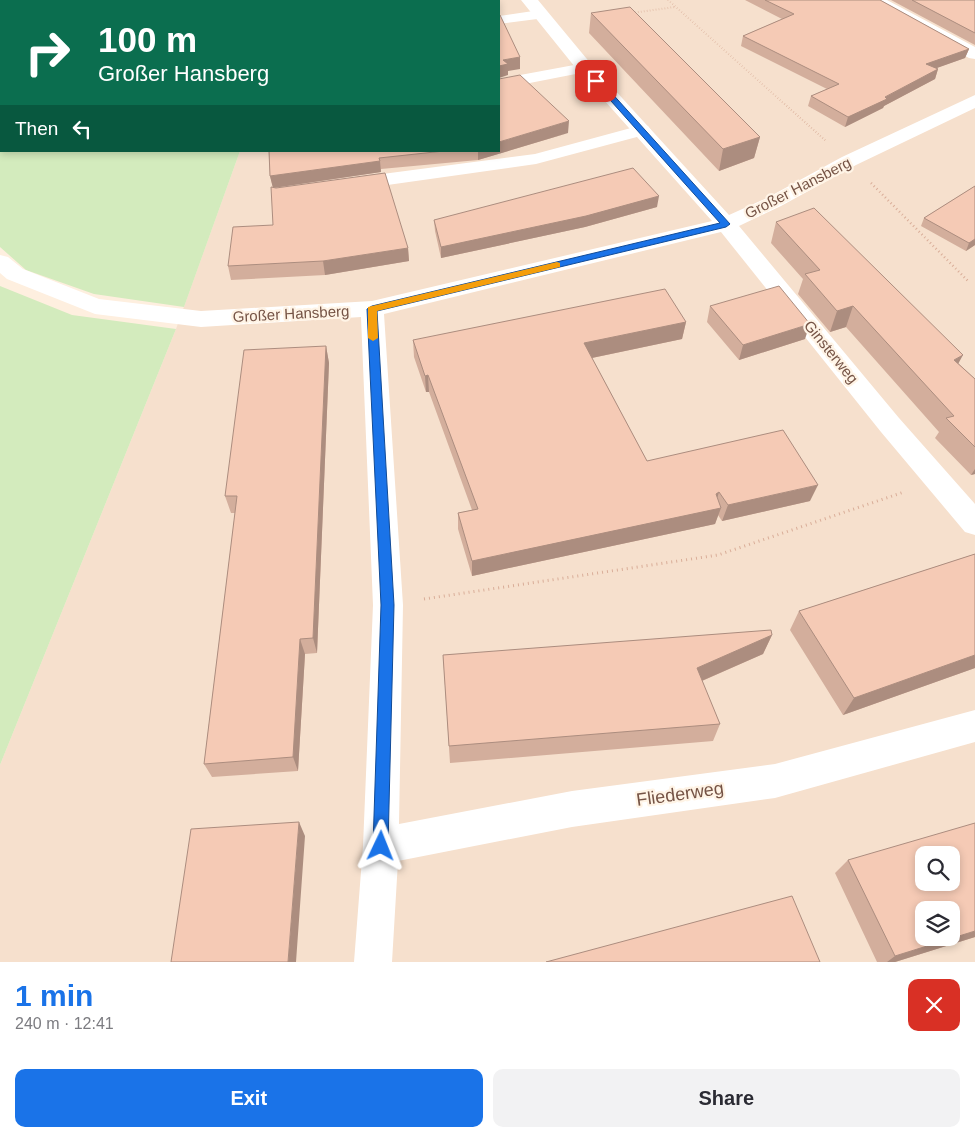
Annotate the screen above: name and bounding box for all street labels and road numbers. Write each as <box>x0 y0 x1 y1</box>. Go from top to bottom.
street label: Großer Hansberg <box>742 153 854 222</box>
street label: Großer Hansberg <box>232 302 350 325</box>
street label: Ginsterweg <box>801 317 862 387</box>
street label: Fliederweg <box>635 778 725 810</box>

